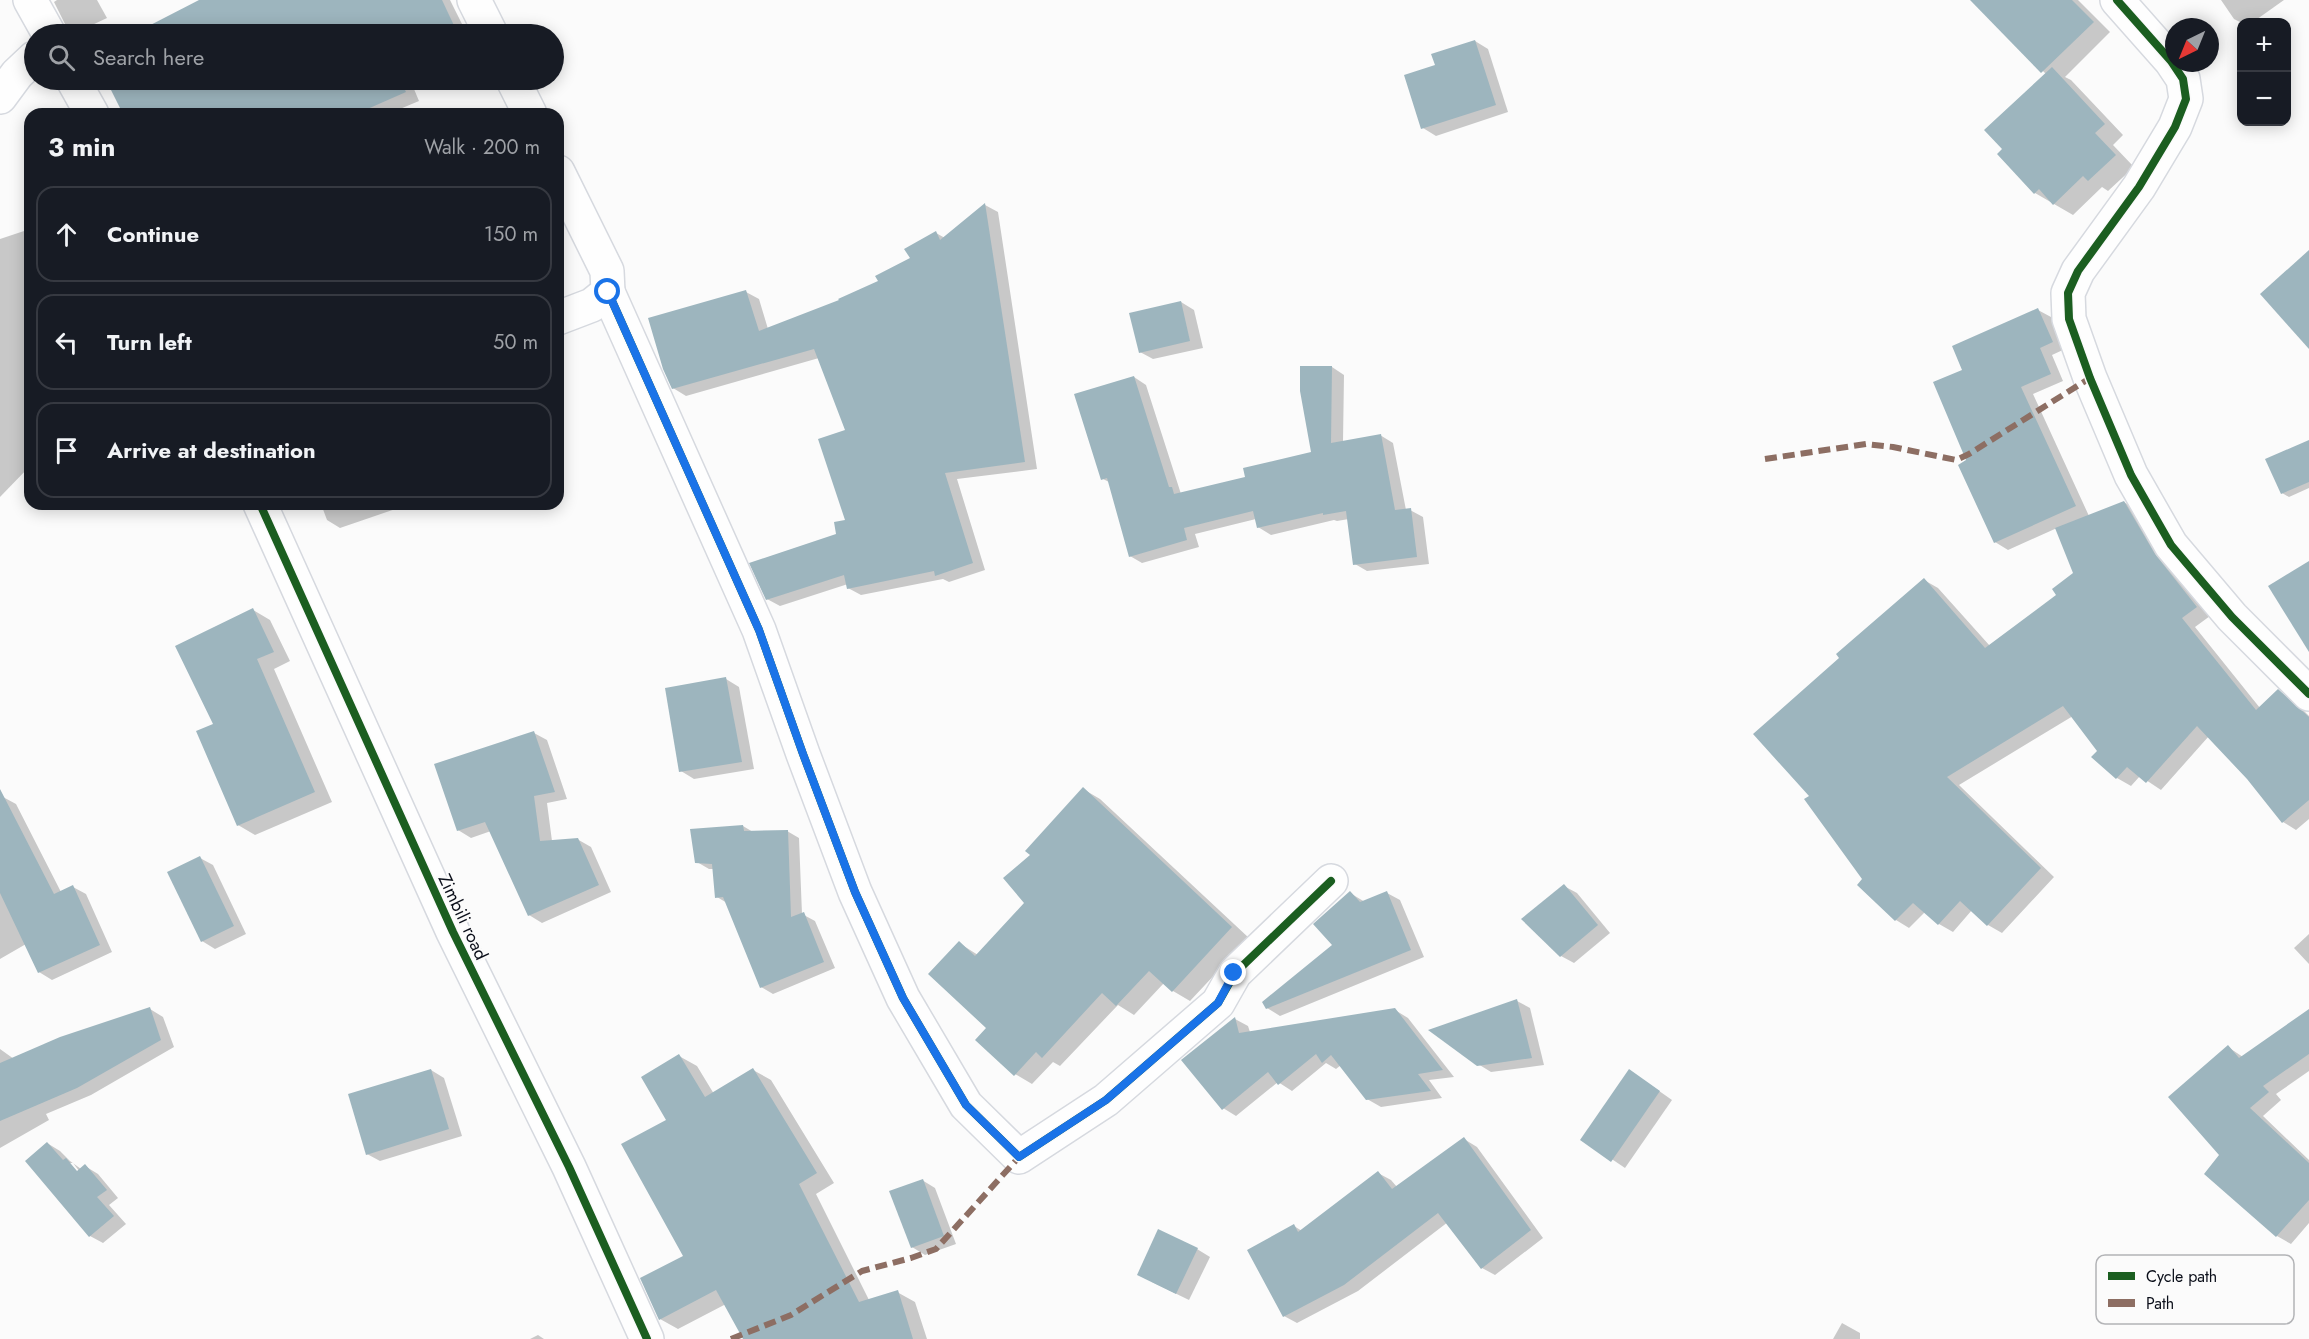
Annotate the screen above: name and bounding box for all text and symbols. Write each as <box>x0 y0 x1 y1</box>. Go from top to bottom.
north arrow <box>2165 18 2219 72</box>
map controls <box>2237 18 2291 126</box>
button: + <box>2237 18 2291 72</box>
search box <box>24 24 564 90</box>
icon: search <box>45 41 78 74</box>
text: Search here <box>93 41 204 73</box>
button: − <box>2237 72 2291 126</box>
text: 3 min <box>48 128 115 166</box>
text: Walk · 200 m <box>424 133 540 162</box>
icon: ahead <box>50 218 83 251</box>
text: Continue <box>107 218 199 250</box>
text: 150 m <box>484 220 538 249</box>
route start <box>594 278 620 304</box>
icon: left <box>50 326 83 359</box>
text: Turn left <box>107 326 192 358</box>
text: 50 m <box>493 328 538 357</box>
icon: arrive <box>50 434 83 467</box>
text: Arrive at destination <box>107 434 316 466</box>
street label: Zimbili road <box>432 870 494 964</box>
route end <box>1220 959 1246 985</box>
legend <box>2096 1255 2294 1324</box>
text: Cycle path <box>2146 1265 2217 1288</box>
text: Path <box>2146 1292 2174 1315</box>

